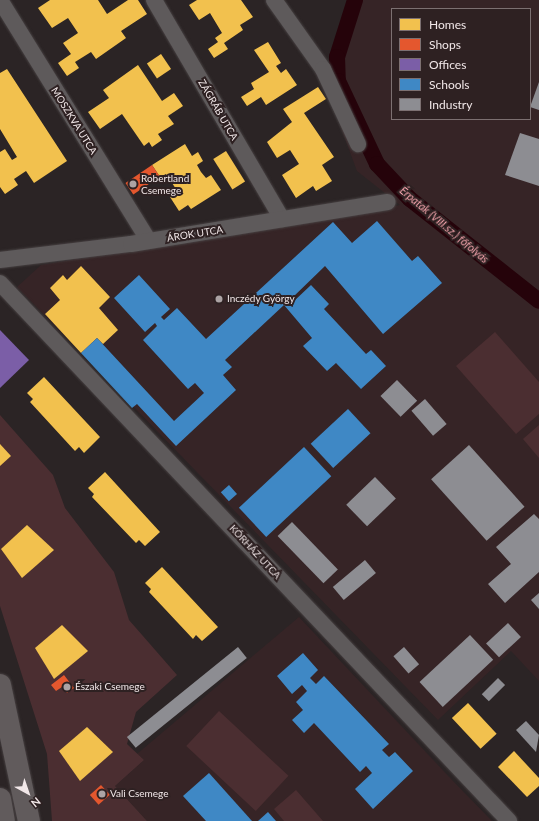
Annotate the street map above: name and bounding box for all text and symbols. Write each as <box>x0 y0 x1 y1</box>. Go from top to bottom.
legend <box>391 8 531 120</box>
text: Homes <box>429 17 466 32</box>
text: Shops <box>429 37 461 52</box>
text: Offices <box>429 57 466 72</box>
street label: ZÁGRÁB UTCA <box>196 77 240 143</box>
text: Schools <box>429 77 470 92</box>
street label: MOSZKVA UTCA <box>48 85 100 157</box>
text: Industry <box>429 97 472 112</box>
place label: Robertland Csemege <box>141 172 189 196</box>
marker: Robertland Csemege <box>128 179 138 189</box>
water label: Érpatak (VIII.sz.) főfolyás <box>397 184 491 266</box>
street label: ÁROK UTCA <box>166 224 224 244</box>
place label: Inczédy György <box>227 293 295 305</box>
marker: Inczédy György <box>214 294 224 304</box>
street label: KÓRHÁZ UTCA <box>227 522 283 582</box>
place label: Északi Csemege <box>75 681 145 693</box>
marker: Északi Csemege <box>62 682 72 692</box>
north arrow <box>8 773 48 813</box>
place label: Vali Csemege <box>110 788 169 800</box>
marker: Vali Csemege <box>97 789 107 799</box>
text: N <box>29 795 43 810</box>

